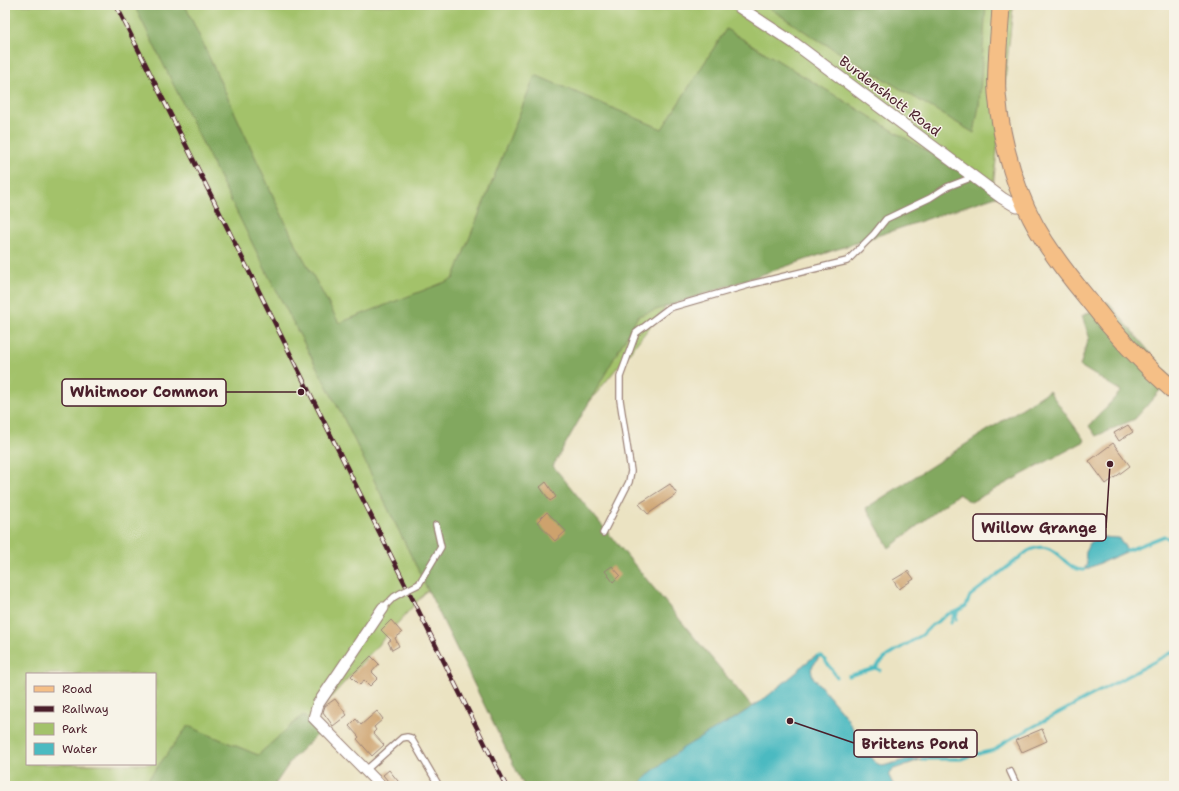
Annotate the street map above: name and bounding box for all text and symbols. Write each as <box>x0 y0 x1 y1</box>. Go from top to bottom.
street label: Burdenshott Road <box>836 52 945 140</box>
callout: Whitmoor Common <box>62 379 226 406</box>
text: Whitmoor Common <box>70 382 218 402</box>
callout: Willow Grange <box>973 514 1106 541</box>
text: Willow Grange <box>981 518 1097 538</box>
legend <box>26 673 156 765</box>
text: Road <box>62 681 93 697</box>
text: Railway <box>62 701 109 717</box>
text: Park <box>62 721 88 737</box>
callout: Brittens Pond <box>854 730 977 757</box>
text: Brittens Pond <box>861 734 969 754</box>
text: Water <box>62 741 98 757</box>

